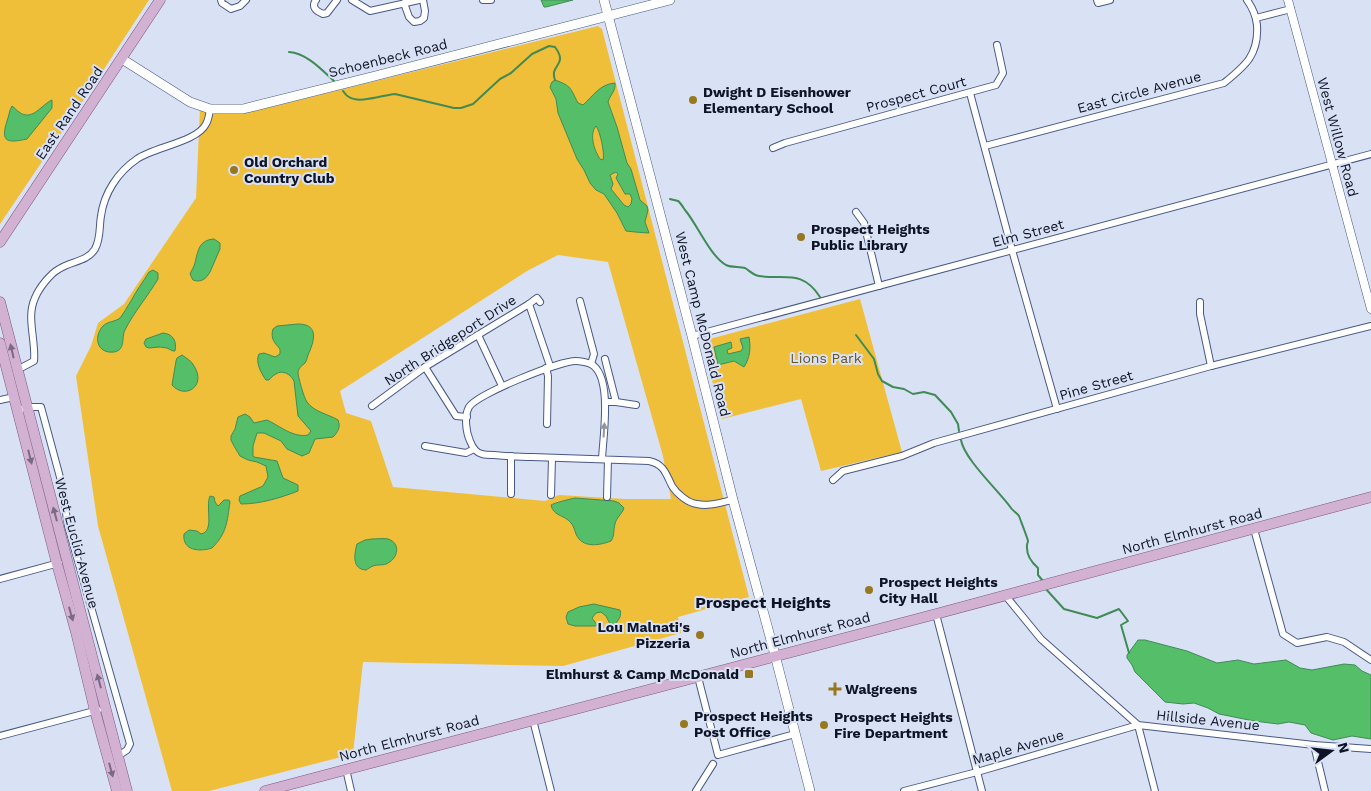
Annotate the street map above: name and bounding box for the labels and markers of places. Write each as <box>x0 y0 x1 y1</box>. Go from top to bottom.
place label: Dwight D Eisenhower Elementary School <box>703 84 851 116</box>
marker: Dwight D Eisenhower Elementary School <box>687 94 699 106</box>
place label: Old Orchard Country Club <box>244 154 335 186</box>
marker: Old Orchard Country Club <box>228 164 240 176</box>
place label: Prospect Heights Public Library <box>811 221 930 253</box>
marker: Prospect Heights Public Library <box>795 231 807 243</box>
place label: Prospect Heights City Hall <box>879 574 998 606</box>
marker: Prospect Heights City Hall <box>863 584 875 596</box>
place label: Lou Malnati's Pizzeria <box>597 619 691 651</box>
marker: Lou Malnati's Pizzeria <box>694 629 706 641</box>
place label: Elmhurst & Camp McDonald <box>546 666 739 682</box>
marker: Elmhurst & Camp McDonald <box>743 668 755 680</box>
place label: Walgreens <box>845 681 918 697</box>
marker: Walgreens <box>829 683 841 695</box>
place label: Prospect Heights Post Office <box>694 708 813 740</box>
place label: Prospect Heights Fire Department <box>834 709 953 741</box>
marker: Prospect Heights Post Office <box>678 718 690 730</box>
marker: Prospect Heights Fire Department <box>818 719 830 731</box>

